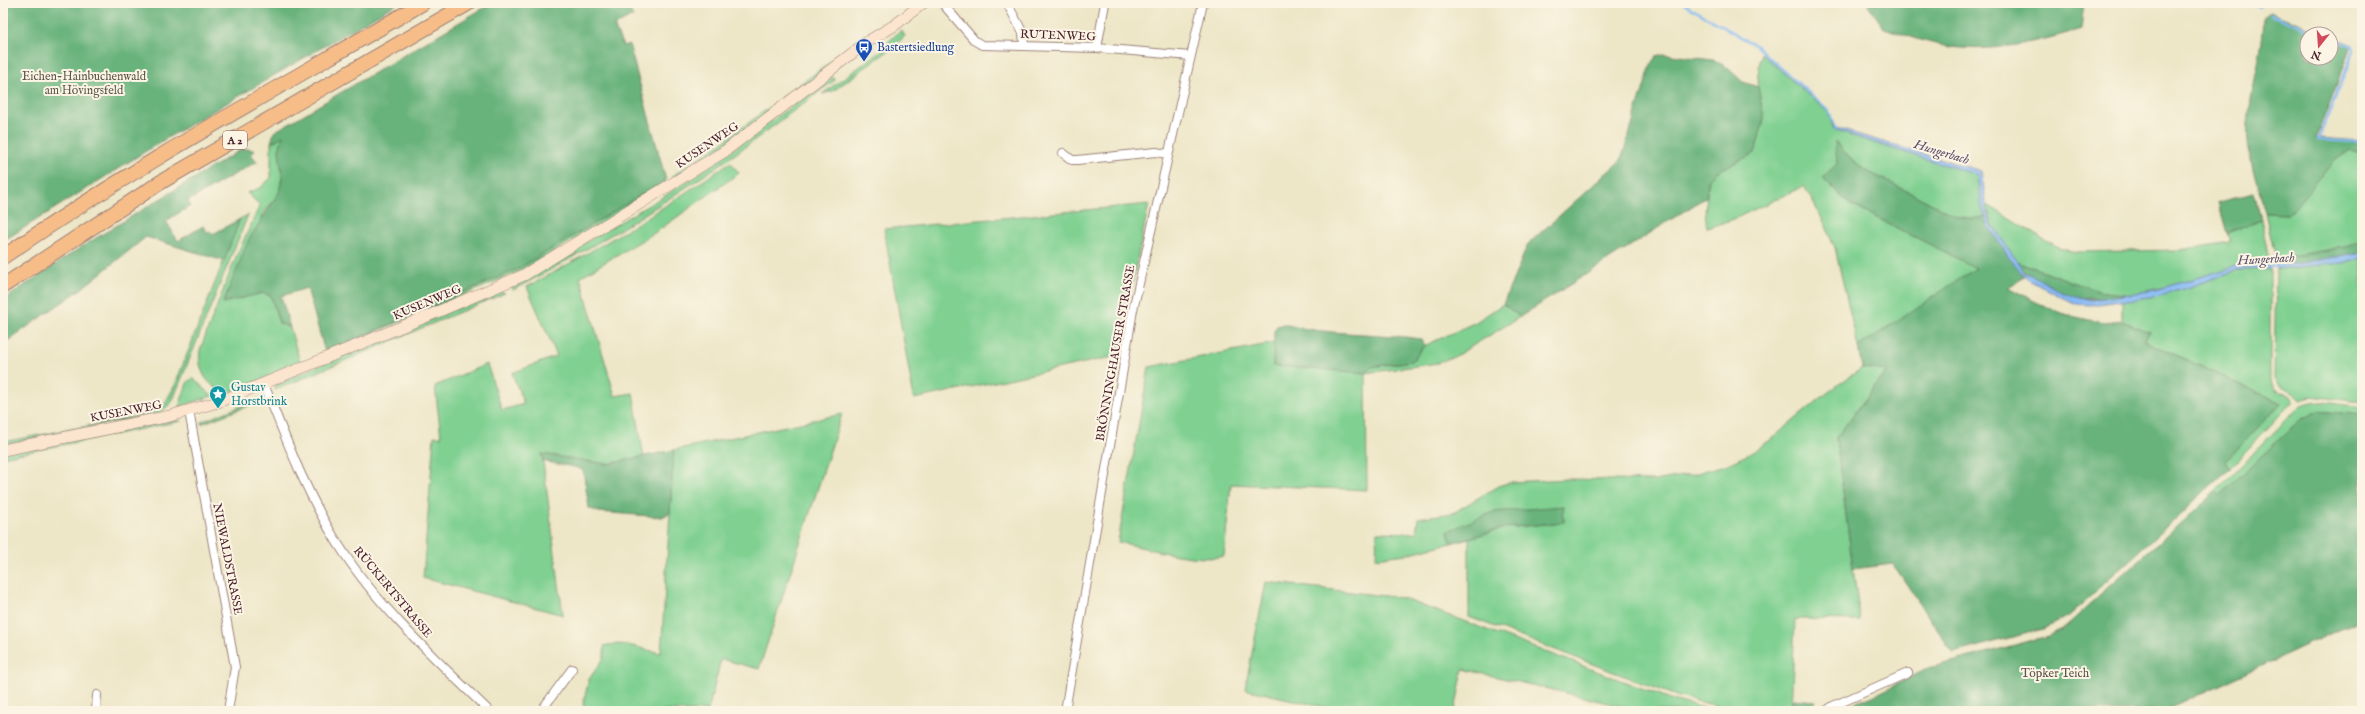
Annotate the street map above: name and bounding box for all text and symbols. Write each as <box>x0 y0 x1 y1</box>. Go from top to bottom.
north arrow <box>2299 26 2339 66</box>
street label: RUTENWEG <box>1020 27 1097 44</box>
bus stop icon: Bastertsiedlung <box>854 37 874 62</box>
place label: Bastertsiedlung <box>877 40 955 55</box>
text: N <box>2309 46 2324 63</box>
park label: Eichen-Hainbuchenwald am Hövingsfeld <box>22 69 147 98</box>
street label: KUSENWEG <box>673 119 742 172</box>
road number: A 2 <box>223 131 247 149</box>
water label: Hungerbach <box>1911 136 1972 170</box>
water label: Hungerbach <box>2236 249 2296 271</box>
street label: BRÖNNINGHAUSER STRASSE <box>1092 263 1138 443</box>
street label: KUSENWEG <box>391 281 464 324</box>
place label: Gustav Horstbrink <box>231 380 288 409</box>
place icon: Gustav Horstbrink <box>208 384 228 409</box>
street label: KUSENWEG <box>89 397 164 426</box>
street label: NIEWALDSTRASSE <box>209 502 246 616</box>
street label: RÜCKERTSTRASSE <box>350 543 436 641</box>
park label: Töpker Teich <box>2021 666 2090 682</box>

